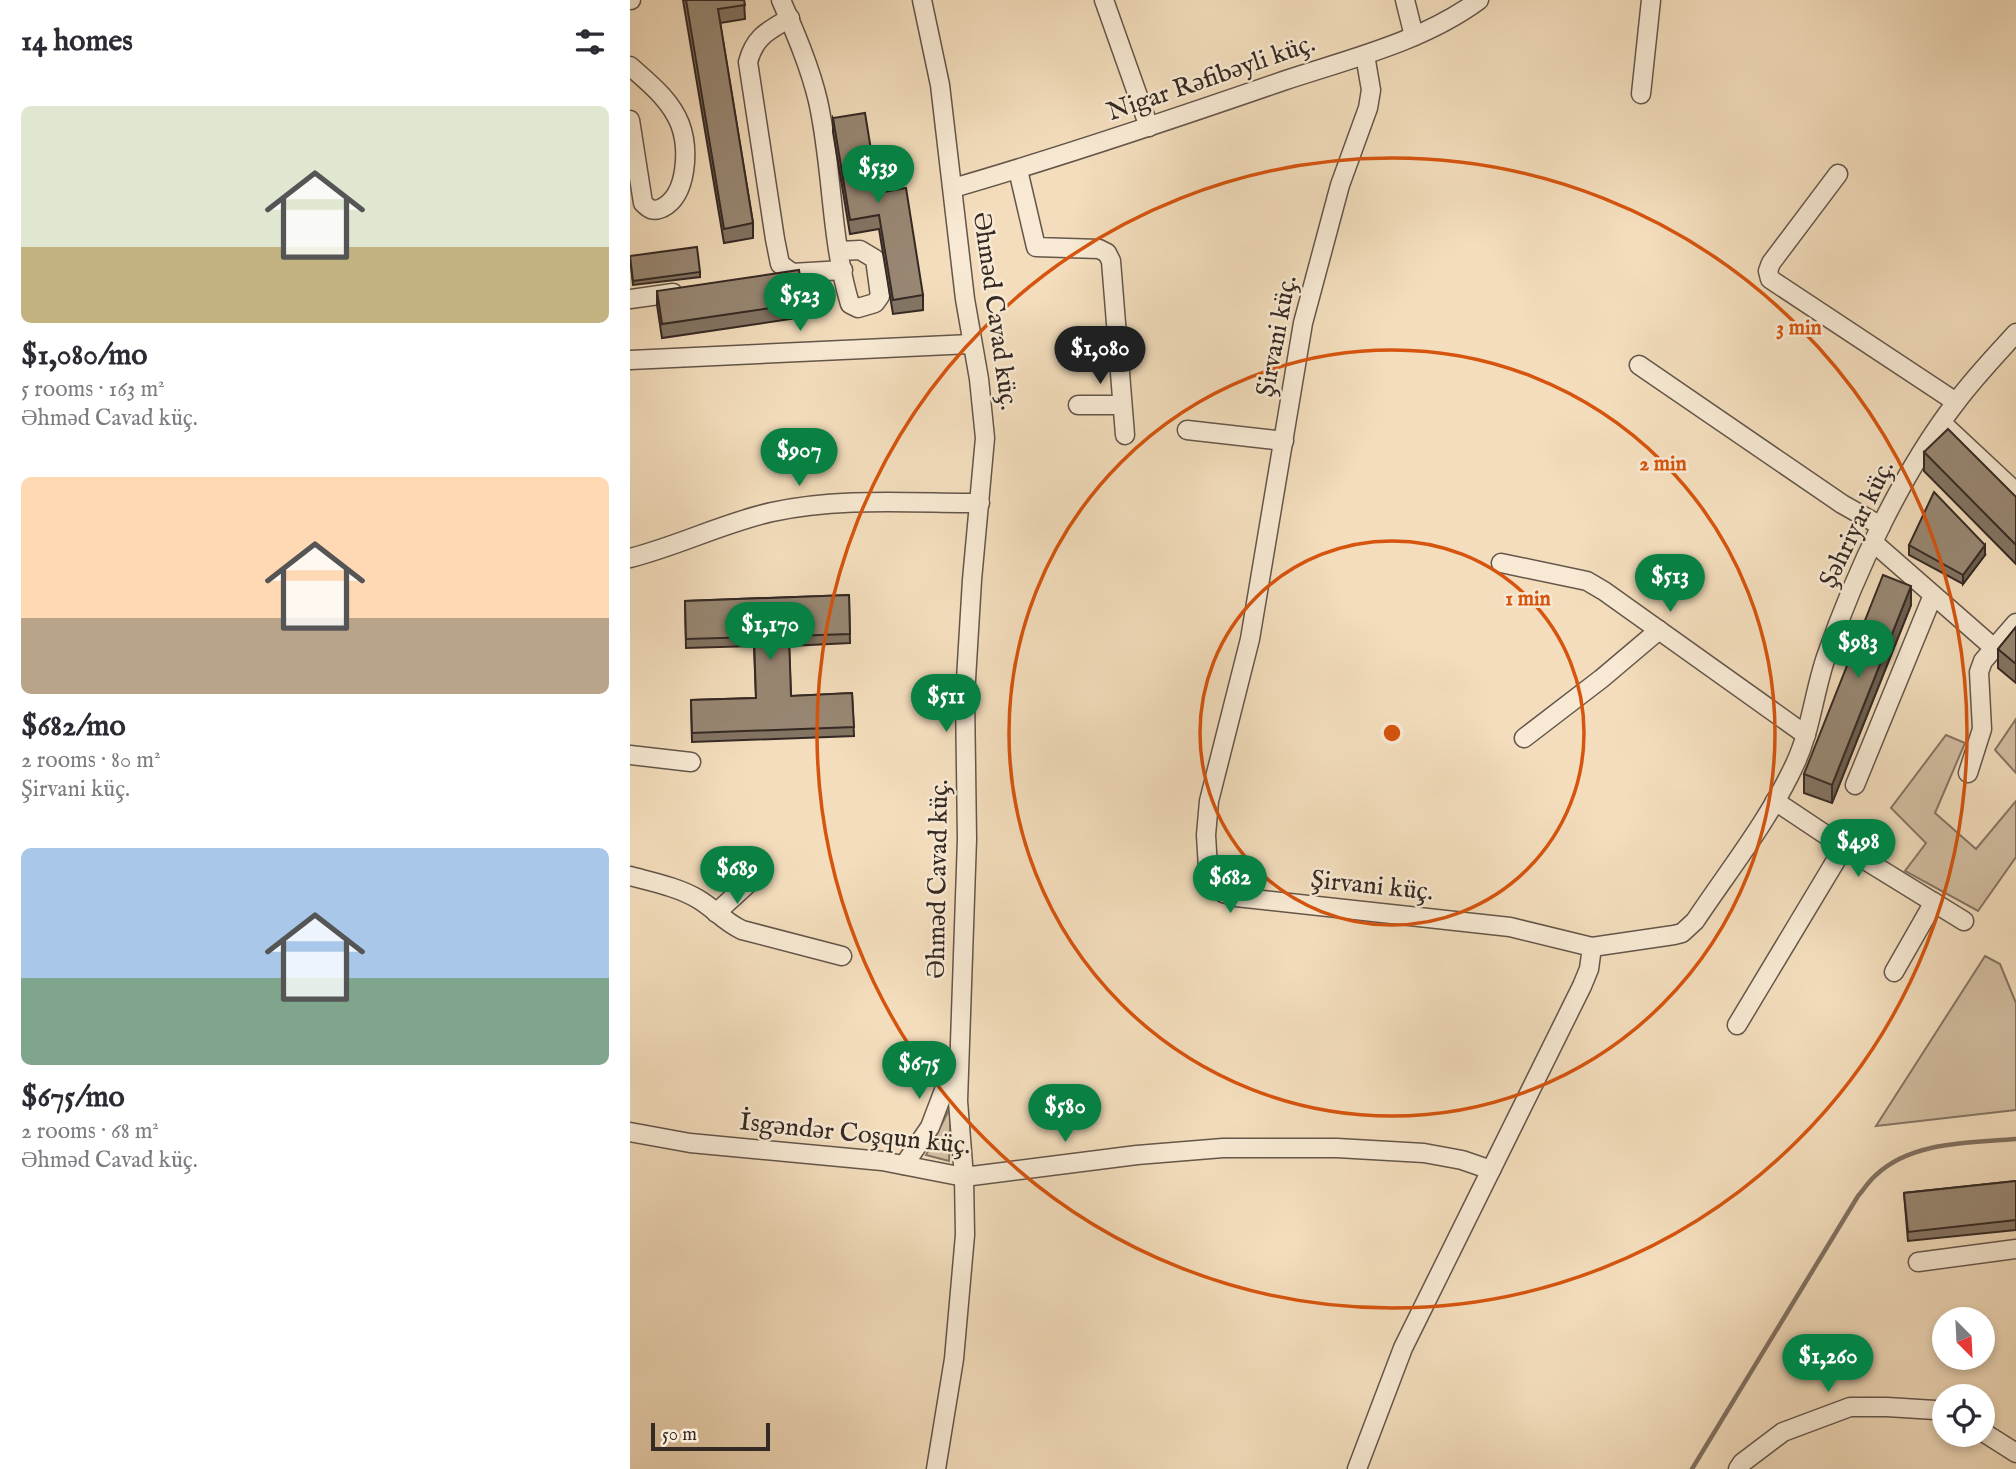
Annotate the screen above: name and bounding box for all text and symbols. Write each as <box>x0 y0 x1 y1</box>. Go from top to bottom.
text: 14 homes <box>21 23 133 61</box>
icon: filters <box>571 23 609 61</box>
street label: Nigar Rəfibəyli küç. <box>1103 27 1319 129</box>
pin: $539 <box>837 146 919 205</box>
icon: home <box>252 152 378 278</box>
text: $539 <box>858 153 898 182</box>
street label: Əhməd Cavad küç. <box>965 210 1025 412</box>
street label: Şirvani küç. <box>1249 272 1305 400</box>
pin: $523 <box>759 274 841 333</box>
text: $523 <box>780 281 820 310</box>
text: 3 min <box>1776 315 1822 342</box>
pin: $1,080 <box>1043 326 1157 386</box>
text: $1,080 <box>1070 334 1130 363</box>
text: $1,080/mo <box>21 337 147 375</box>
text: 5 rooms · 163 m² <box>21 375 165 404</box>
text: Əhməd Cavad küç. <box>21 404 198 433</box>
pin: $907 <box>758 428 840 488</box>
text: $907 <box>777 436 821 465</box>
text: 2 min <box>1639 451 1687 478</box>
street label: Şəhriyar küç. <box>1812 455 1902 593</box>
icon: home <box>252 523 378 649</box>
pin: $513 <box>1629 554 1711 614</box>
text: $513 <box>1651 562 1689 591</box>
text: 1 min <box>1505 586 1551 613</box>
pin: $1,170 <box>713 602 827 662</box>
text: $1,170 <box>741 610 799 639</box>
pin: $983 <box>1817 620 1899 680</box>
text: $983 <box>1838 628 1878 657</box>
pin: $511 <box>905 674 987 734</box>
text: $511 <box>927 682 965 711</box>
text: $682/mo <box>21 708 126 746</box>
centre of rings <box>1380 721 1404 745</box>
text: 2 rooms · 80 m² <box>21 746 161 775</box>
text: Şirvani küç. <box>21 775 130 804</box>
street label: Əhməd Cavad küç. <box>920 779 956 979</box>
pin: $498 <box>1817 820 1899 879</box>
text: $498 <box>1836 827 1880 856</box>
pin: $689 <box>696 846 778 906</box>
text: $689 <box>716 854 758 883</box>
pin: $682 <box>1189 856 1271 915</box>
text: $682 <box>1209 863 1251 892</box>
street label: Şirvani küç. <box>1309 863 1435 909</box>
icon: home <box>252 894 378 1020</box>
pin: $675 <box>878 1042 960 1101</box>
text: $675 <box>898 1049 940 1078</box>
text: $675/mo <box>21 1079 125 1117</box>
pin: $580 <box>1024 1084 1106 1144</box>
text: $580 <box>1044 1092 1086 1121</box>
street label: İsgəndər Coşqun küç. <box>738 1105 972 1163</box>
text: 2 rooms · 68 m² <box>21 1117 159 1146</box>
text: Əhməd Cavad küç. <box>21 1146 198 1175</box>
north arrow <box>1932 1307 1995 1370</box>
map controls <box>1932 1307 1995 1447</box>
pin: $1,260 <box>1771 1334 1885 1394</box>
text: $1,260 <box>1798 1342 1858 1371</box>
button: locate <box>1932 1384 1995 1447</box>
scale bar <box>651 1420 770 1452</box>
text: 50 m <box>662 1423 697 1447</box>

